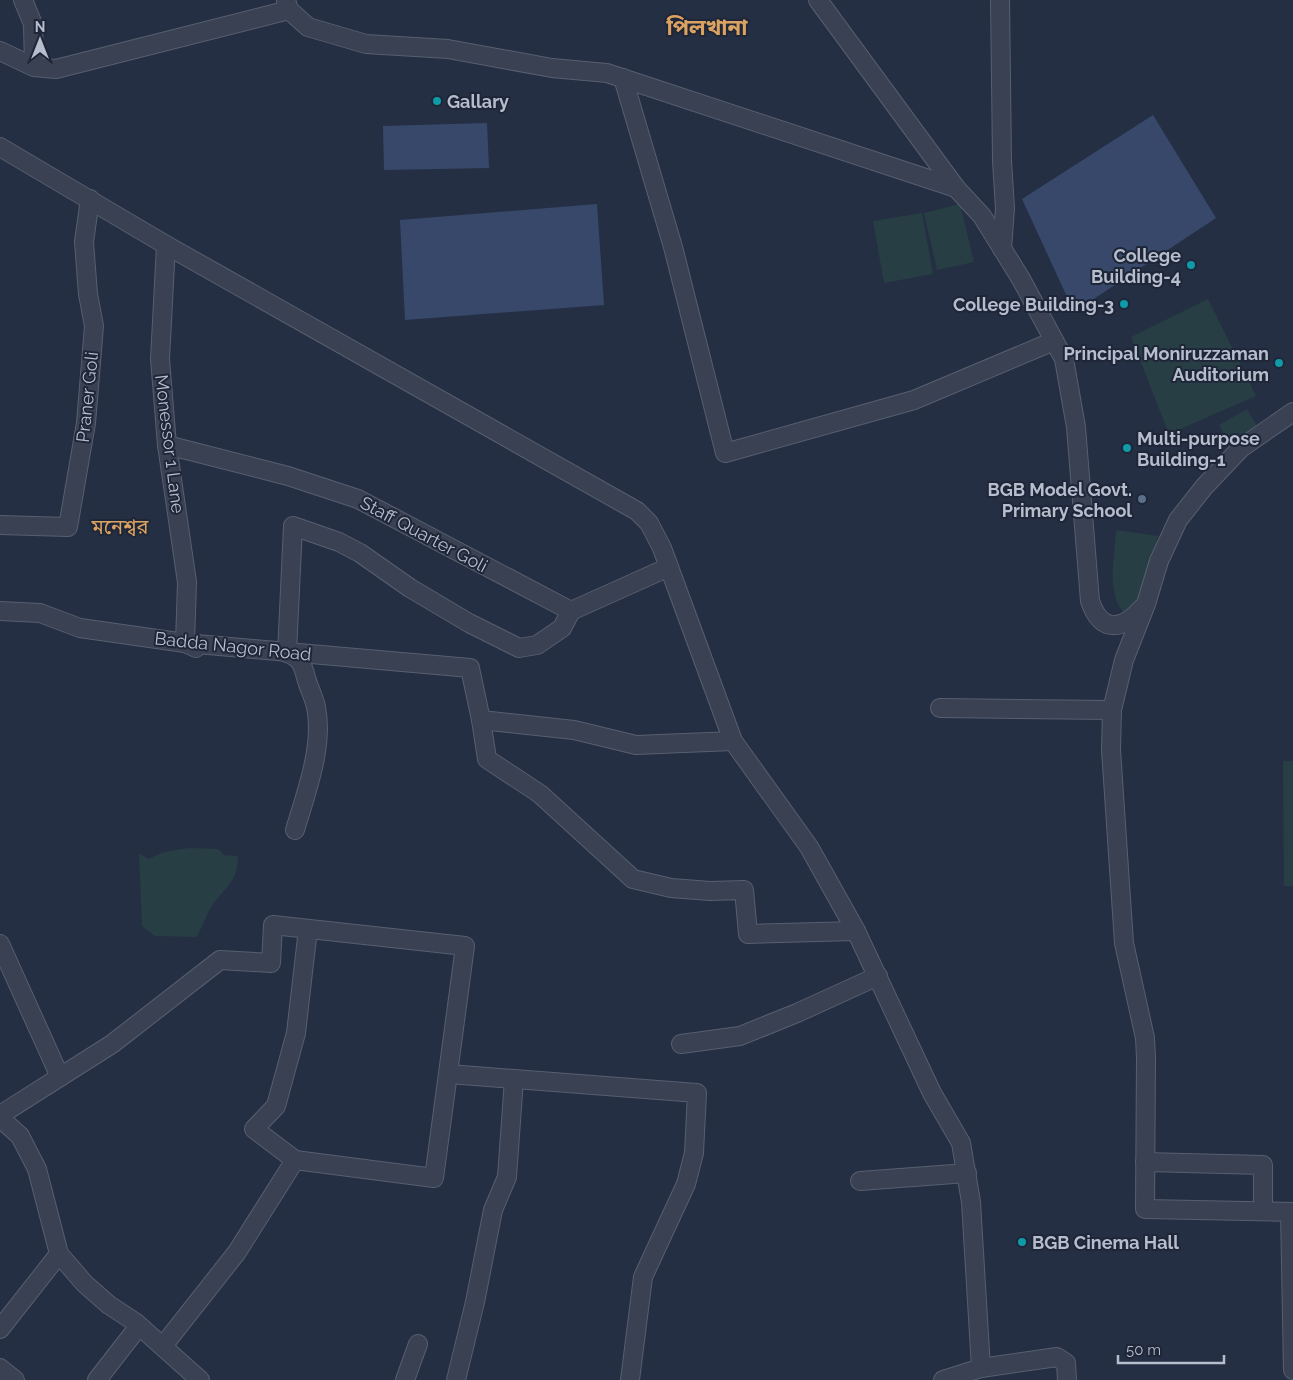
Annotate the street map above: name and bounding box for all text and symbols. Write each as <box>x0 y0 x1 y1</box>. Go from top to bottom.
district label: পিলখানা <box>666 14 748 40</box>
north arrow <box>15 15 65 65</box>
text: N <box>35 19 45 35</box>
place label: Gallary <box>447 91 509 112</box>
marker: Gallary <box>431 95 443 107</box>
place label: College Building-4 <box>1091 245 1181 287</box>
marker: College Building-4 <box>1185 259 1197 271</box>
place label: College Building-3 <box>953 294 1114 315</box>
marker: College Building-3 <box>1118 298 1130 310</box>
place label: Principal Moniruzzaman Auditorium <box>1063 343 1269 385</box>
street label: Praner Goli <box>72 351 102 443</box>
marker: Principal Moniruzzaman Auditorium <box>1273 357 1285 369</box>
street label: Monessor 1 Lane <box>151 373 189 515</box>
place label: Multi-purpose Building-1 <box>1137 428 1260 470</box>
marker: Multi-purpose Building-1 <box>1121 442 1133 454</box>
place label: BGB Model Govt. Primary School <box>987 479 1132 521</box>
street label: Staff Quarter Goli <box>357 492 491 576</box>
marker: BGB Model Govt. Primary School <box>1136 493 1148 505</box>
district label: মনেশ্বর <box>90 515 150 539</box>
street label: Badda Nagor Road <box>153 627 313 665</box>
place label: BGB Cinema Hall <box>1032 1232 1179 1253</box>
marker: BGB Cinema Hall <box>1016 1236 1028 1248</box>
scale bar <box>1118 1332 1224 1364</box>
text: 50 m <box>1126 1341 1161 1359</box>

